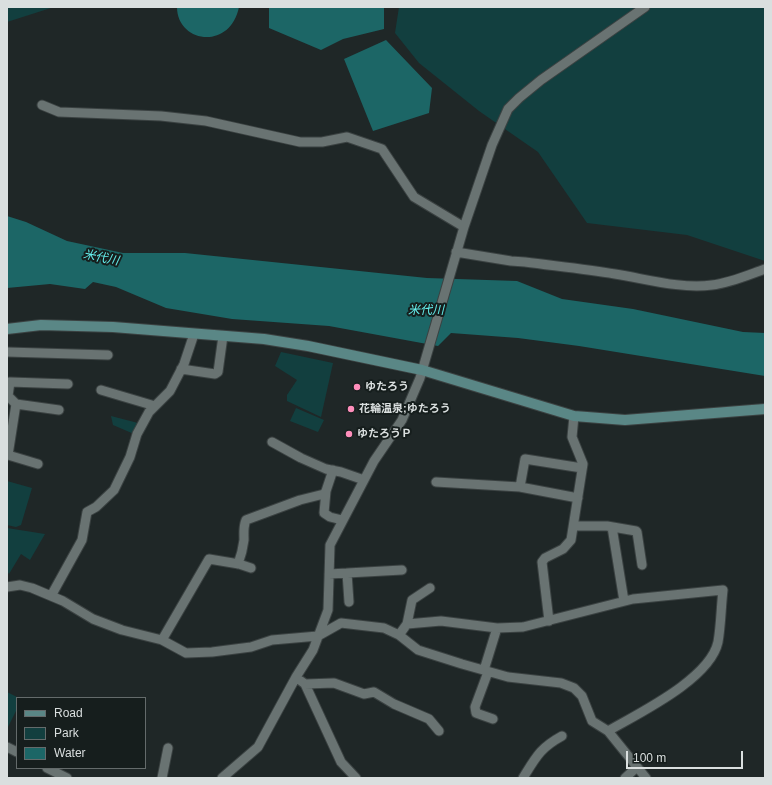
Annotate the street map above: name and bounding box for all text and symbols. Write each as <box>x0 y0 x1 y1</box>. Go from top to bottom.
water label: 米代川 <box>82 247 120 269</box>
water label: 米代川 <box>408 304 444 318</box>
place label: ゆたろう <box>365 380 409 394</box>
marker: ゆたろう <box>352 382 362 392</box>
place label: 花輪温泉;ゆたろう <box>359 402 451 416</box>
marker: 花輪温泉;ゆたろう <box>346 404 356 414</box>
place label: ゆたろうＰ <box>357 427 412 441</box>
marker: ゆたろうＰ <box>344 429 354 439</box>
legend <box>16 697 146 769</box>
text: Road <box>54 706 83 720</box>
text: Park <box>54 726 79 740</box>
scale bar <box>628 743 745 769</box>
text: Water <box>54 746 86 760</box>
text: 100 m <box>633 751 666 765</box>

